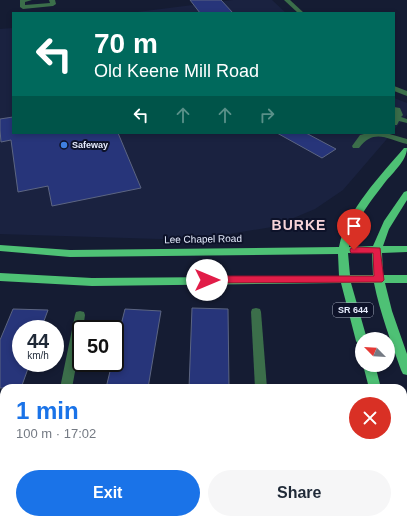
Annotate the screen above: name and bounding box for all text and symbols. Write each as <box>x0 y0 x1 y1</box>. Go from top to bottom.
icon: left <box>28 28 80 80</box>
text: 70 m <box>94 28 158 59</box>
text: Old Keene Mill Road <box>94 61 259 81</box>
icon: left <box>130 104 152 126</box>
icon: ahead <box>172 104 194 126</box>
icon: ahead <box>214 104 236 126</box>
icon: right <box>256 104 278 126</box>
marker: Safeway <box>59 140 69 150</box>
place label: Safeway <box>72 140 108 150</box>
pin <box>337 209 371 250</box>
icon: arrive <box>343 215 365 237</box>
district label: BURKE <box>272 217 326 233</box>
street label: Lee Chapel Road <box>164 233 242 245</box>
position arrow <box>186 259 228 301</box>
road number: SR 644 <box>333 303 373 317</box>
speed limit sign: 50 <box>72 320 124 372</box>
text: 44 <box>27 330 49 352</box>
north arrow <box>355 332 395 372</box>
map controls <box>355 332 395 372</box>
text: km/h <box>27 350 49 361</box>
text: 1 min <box>16 397 79 424</box>
button: close <box>349 397 391 439</box>
text: 100 m · 17:02 <box>16 426 96 441</box>
button: Exit <box>16 470 200 516</box>
button: Share <box>208 470 391 516</box>

